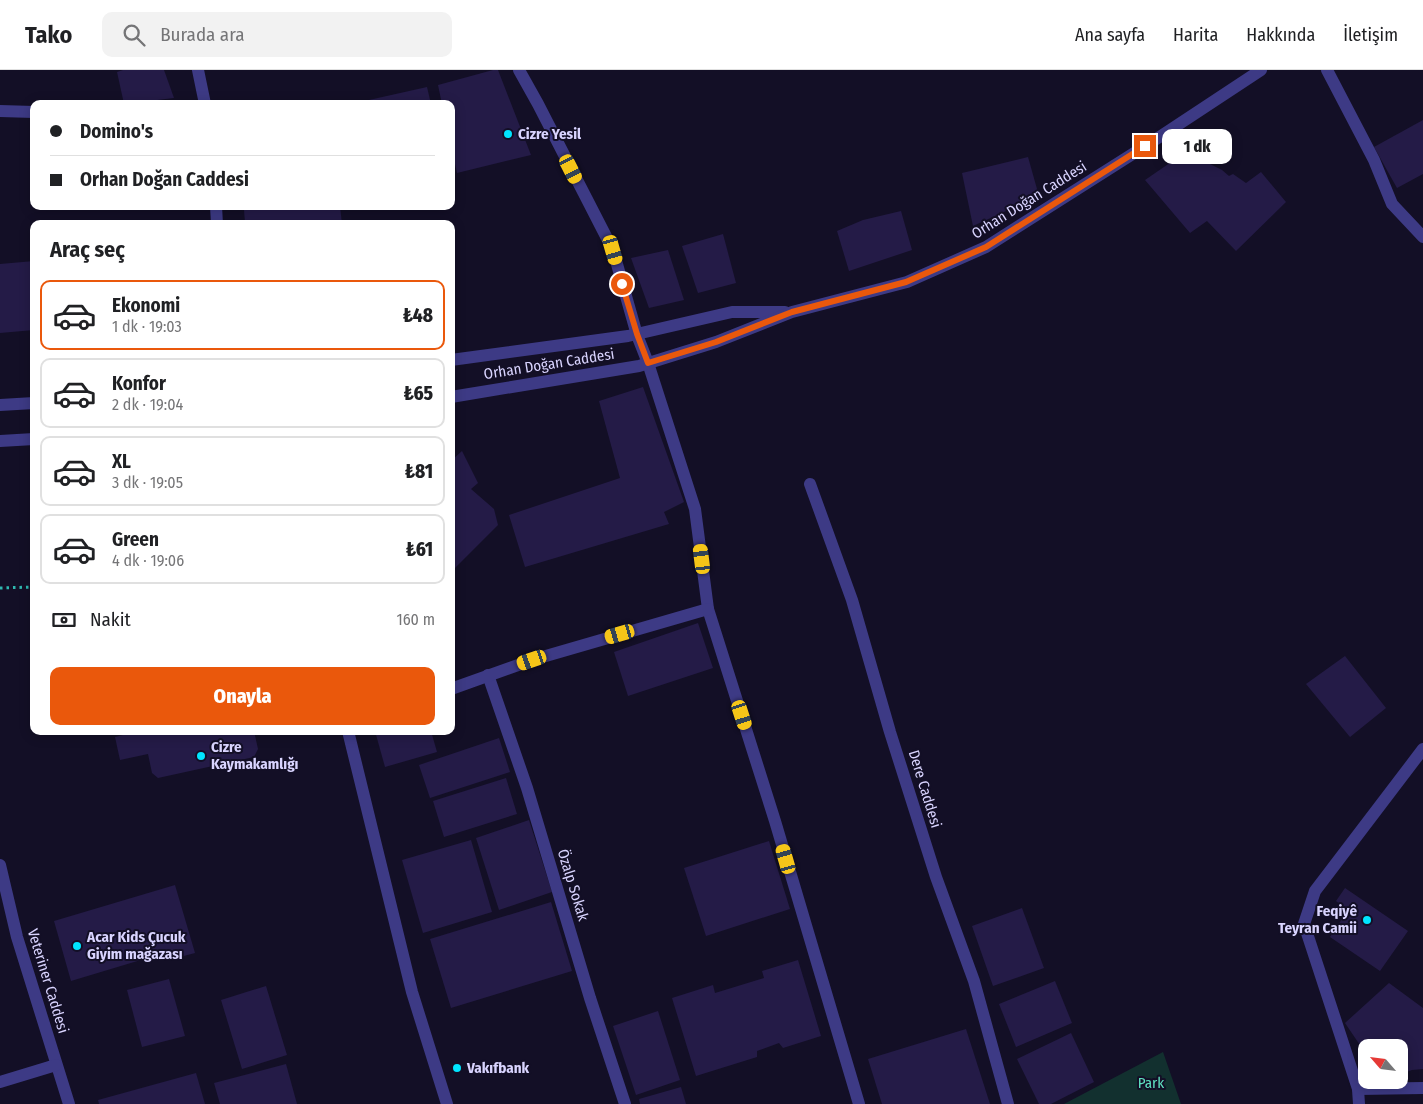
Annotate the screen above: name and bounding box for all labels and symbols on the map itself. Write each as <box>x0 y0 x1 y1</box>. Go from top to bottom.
place label: Cizre Yesil <box>518 125 582 143</box>
marker: Cizre Yesil <box>502 128 514 140</box>
callout: 1 dk <box>1162 128 1232 164</box>
route end <box>1134 135 1156 157</box>
car <box>557 152 584 186</box>
street label: Orhan Doğan Caddesi <box>968 157 1090 243</box>
car <box>601 234 624 266</box>
route start <box>611 273 633 295</box>
street label: Orhan Doğan Caddesi <box>482 345 616 383</box>
car <box>692 543 711 575</box>
car <box>603 623 636 645</box>
car <box>515 648 548 672</box>
car <box>730 698 753 732</box>
place label: Cizre Kaymakamlığı <box>211 738 299 773</box>
street label: Dere Caddesi <box>905 748 945 830</box>
marker: Cizre Kaymakamlığı <box>195 750 207 762</box>
car <box>774 843 797 875</box>
street label: Özalp Sokak <box>554 847 592 923</box>
place label: Feqiyê Teyran Camii <box>1278 902 1357 937</box>
marker: Feqiyê Teyran Camii <box>1361 914 1373 926</box>
street label: Veteriner Caddesi <box>24 927 72 1035</box>
place label: Acar Kids Çucuk Giyim mağazası <box>86 928 186 963</box>
marker: Acar Kids Çucuk Giyim mağazası <box>71 940 83 952</box>
north arrow <box>1358 1039 1408 1089</box>
place label: Vakıfbank <box>466 1059 530 1077</box>
marker: Vakıfbank <box>451 1062 463 1074</box>
park label: Park <box>1138 1074 1164 1092</box>

